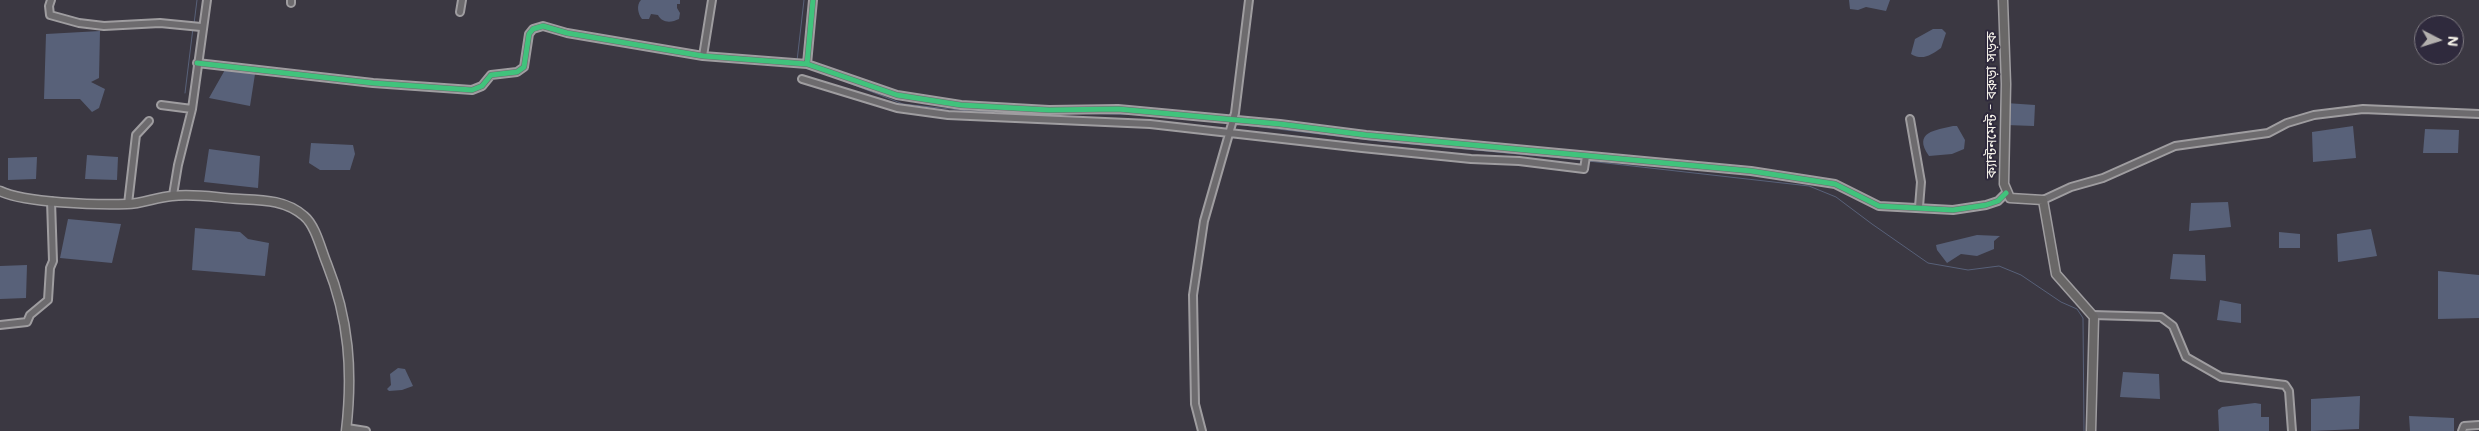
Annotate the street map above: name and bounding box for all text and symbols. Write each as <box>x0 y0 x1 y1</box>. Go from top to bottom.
north arrow <box>2414 15 2464 65</box>
street label: ক্যান্টনমেন্ট - বরুড়া সড়ক <box>1984 32 2000 178</box>
text: N <box>2444 35 2463 47</box>

